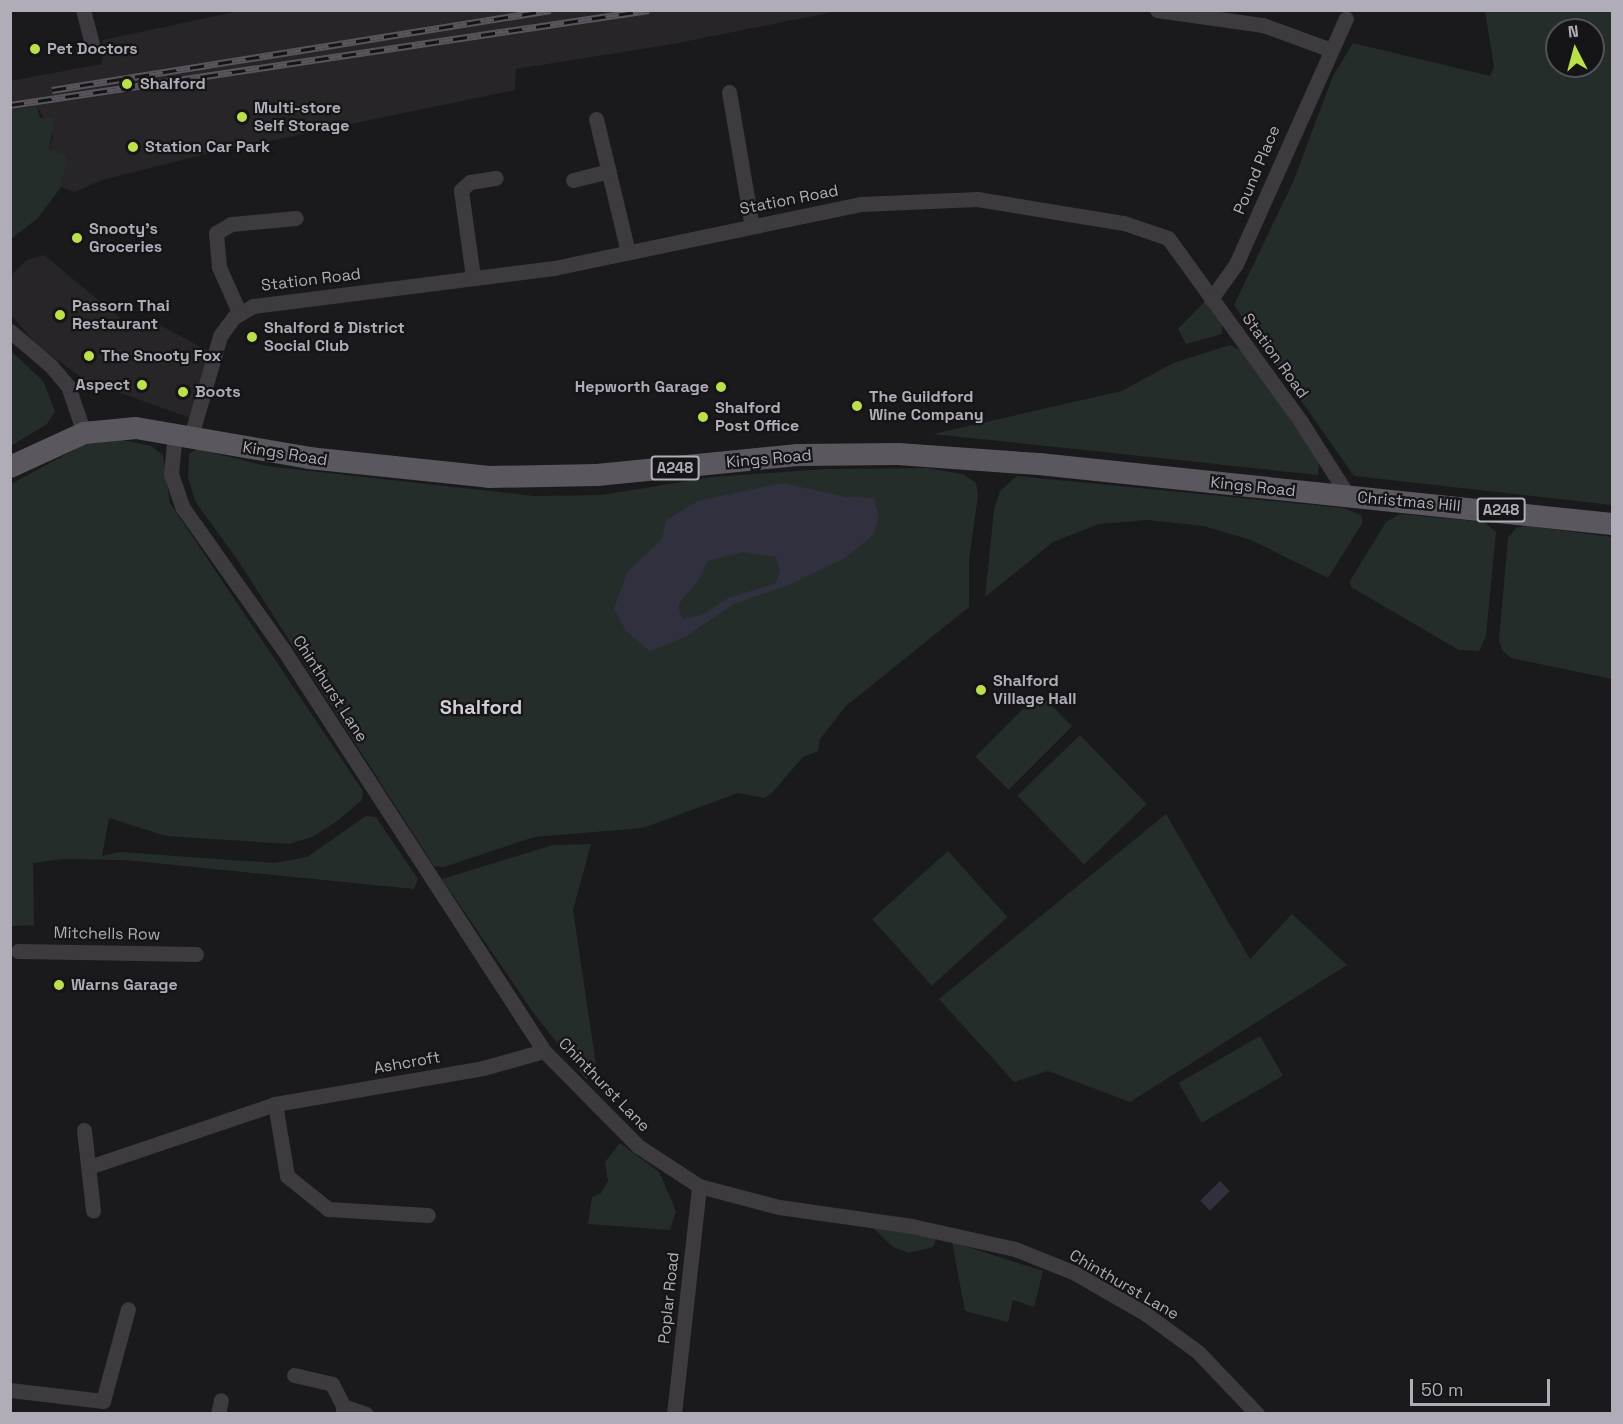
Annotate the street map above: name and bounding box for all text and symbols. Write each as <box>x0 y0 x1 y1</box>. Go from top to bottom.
north arrow <box>1545 18 1605 78</box>
text: N <box>1567 21 1580 43</box>
place label: Pet Doctors <box>47 39 138 59</box>
marker: Pet Doctors <box>28 42 42 56</box>
place label: Shalford <box>140 74 206 94</box>
marker: Shalford <box>118 75 136 93</box>
place label: Multi-store Self Storage <box>254 98 349 136</box>
marker: Multi-store Self Storage <box>235 110 249 124</box>
street label: Pound Place <box>1230 123 1284 217</box>
place label: Station Car Park <box>145 137 270 157</box>
marker: Station Car Park <box>126 140 140 154</box>
street label: Station Road <box>738 181 840 219</box>
place label: Snooty's Groceries <box>89 219 162 257</box>
marker: Snooty's Groceries <box>70 231 84 245</box>
street label: Station Road <box>260 264 362 296</box>
place label: Passorn Thai Restaurant <box>72 296 170 334</box>
marker: Passorn Thai Restaurant <box>53 308 67 322</box>
street label: Station Road <box>1238 310 1312 402</box>
place label: Shalford & District Social Club <box>264 318 405 356</box>
marker: Shalford & District Social Club <box>245 330 259 344</box>
place label: The Snooty Fox <box>101 346 221 366</box>
marker: The Snooty Fox <box>82 349 96 363</box>
place label: Aspect <box>76 375 130 395</box>
place label: Hepworth Garage <box>575 377 709 397</box>
marker: Aspect <box>135 378 149 392</box>
marker: Hepworth Garage <box>714 380 728 394</box>
place label: Boots <box>195 382 241 402</box>
marker: Boots <box>176 385 190 399</box>
place label: The Guildford Wine Company <box>869 387 984 425</box>
place label: Shalford Post Office <box>715 398 799 436</box>
marker: The Guildford Wine Company <box>850 399 864 413</box>
marker: Shalford Post Office <box>696 410 710 424</box>
street label: Kings Road <box>241 438 329 470</box>
street label: Kings Road <box>726 446 812 472</box>
road number: A248 <box>650 456 700 480</box>
street label: Kings Road <box>1209 473 1297 501</box>
street label: Christmas Hill <box>1357 488 1461 516</box>
road number: A248 <box>1476 498 1526 522</box>
street label: Chinthurst Lane <box>288 632 372 746</box>
place label: Shalford Village Hall <box>993 671 1077 709</box>
marker: Shalford Village Hall <box>974 683 988 697</box>
district label: Shalford <box>440 695 522 719</box>
street label: Mitchells Row <box>53 923 161 945</box>
place label: Warns Garage <box>71 975 178 995</box>
marker: Warns Garage <box>52 978 66 992</box>
street label: Chinthurst Lane <box>554 1034 654 1136</box>
street label: Ashcroft <box>372 1048 442 1078</box>
street label: Chinthurst Lane <box>1066 1246 1182 1324</box>
street label: Poplar Road <box>655 1251 683 1345</box>
scale bar <box>1413 1367 1552 1405</box>
text: 50 m <box>1421 1378 1463 1401</box>

